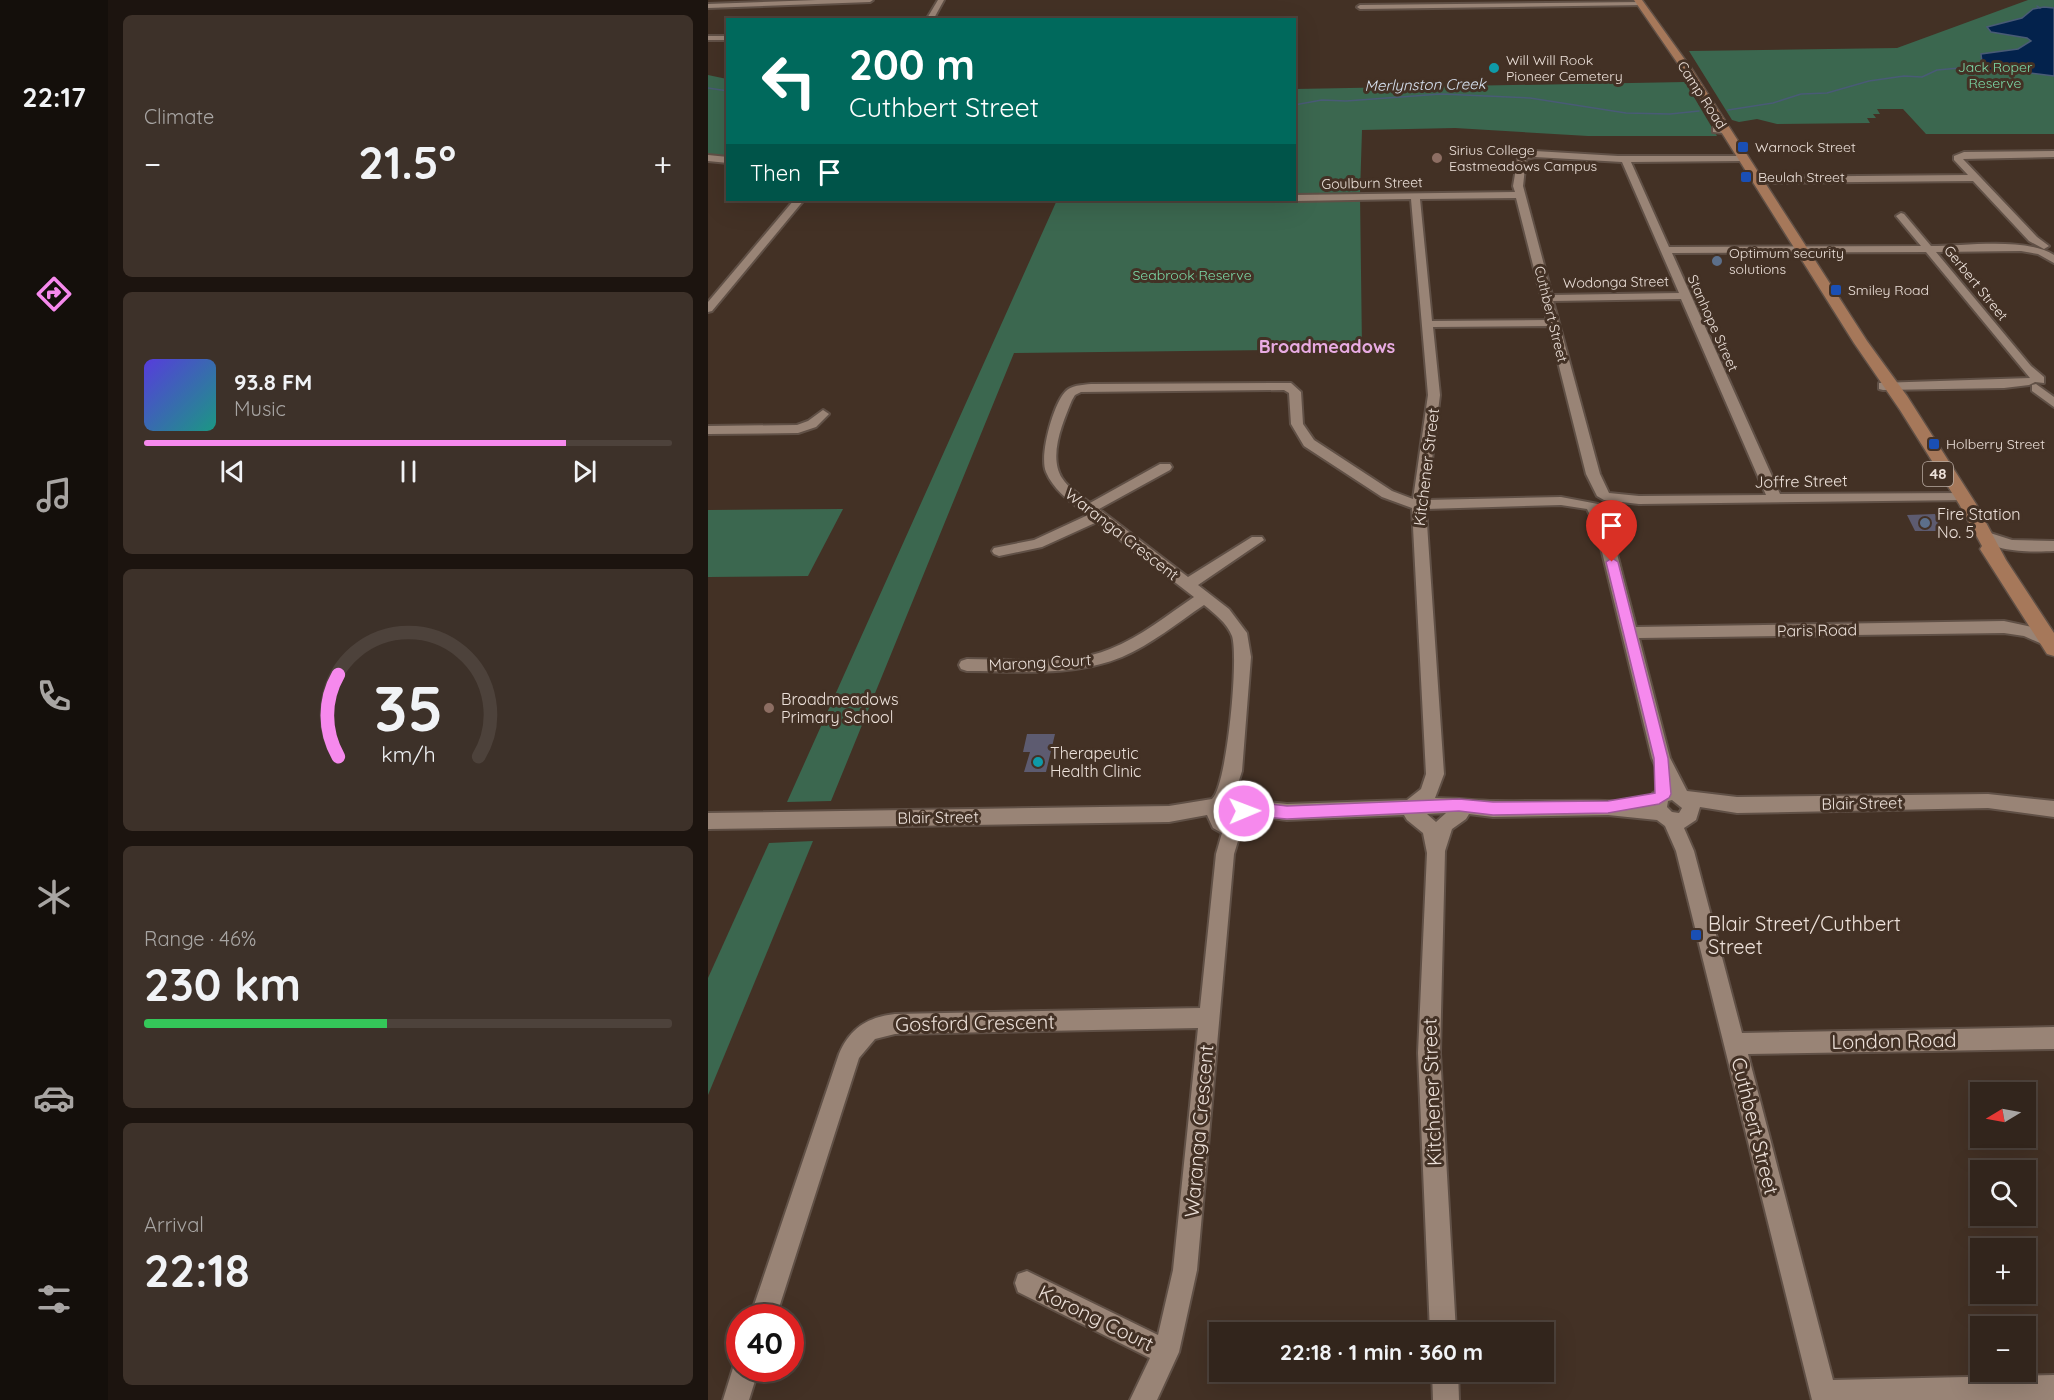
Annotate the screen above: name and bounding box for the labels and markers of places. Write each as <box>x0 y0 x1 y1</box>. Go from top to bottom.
place label: Will Will Rook Pioneer Cemetery <box>1506 51 1623 85</box>
marker: Will Will Rook Pioneer Cemetery <box>1487 61 1501 75</box>
place label: Warnock Street <box>1755 138 1856 156</box>
marker: Warnock Street <box>1736 140 1750 154</box>
place label: Sirius College Eastmeadows Campus <box>1449 141 1597 175</box>
marker: Sirius College Eastmeadows Campus <box>1430 151 1444 165</box>
place label: Beulah Street <box>1758 168 1845 186</box>
marker: Beulah Street <box>1739 170 1753 184</box>
place label: Optimum security solutions <box>1729 244 1844 278</box>
marker: Optimum security solutions <box>1710 254 1724 268</box>
place label: Smiley Road <box>1848 281 1929 299</box>
marker: Smiley Road <box>1829 283 1843 297</box>
place label: Holberry Street <box>1946 435 2045 453</box>
marker: Holberry Street <box>1927 437 1941 451</box>
pin <box>1586 500 1637 562</box>
place label: Fire Station No. 5 <box>1937 504 2021 542</box>
marker: Fire Station No. 5 <box>1918 516 1932 530</box>
place label: Broadmeadows Primary School <box>781 689 899 727</box>
marker: Broadmeadows Primary School <box>762 701 776 715</box>
place label: Therapeutic Health Clinic <box>1050 743 1141 781</box>
marker: Therapeutic Health Clinic <box>1031 755 1045 769</box>
place label: Blair Street/Cuthbert Street <box>1708 911 1901 959</box>
marker: Blair Street/Cuthbert Street <box>1689 928 1703 942</box>

